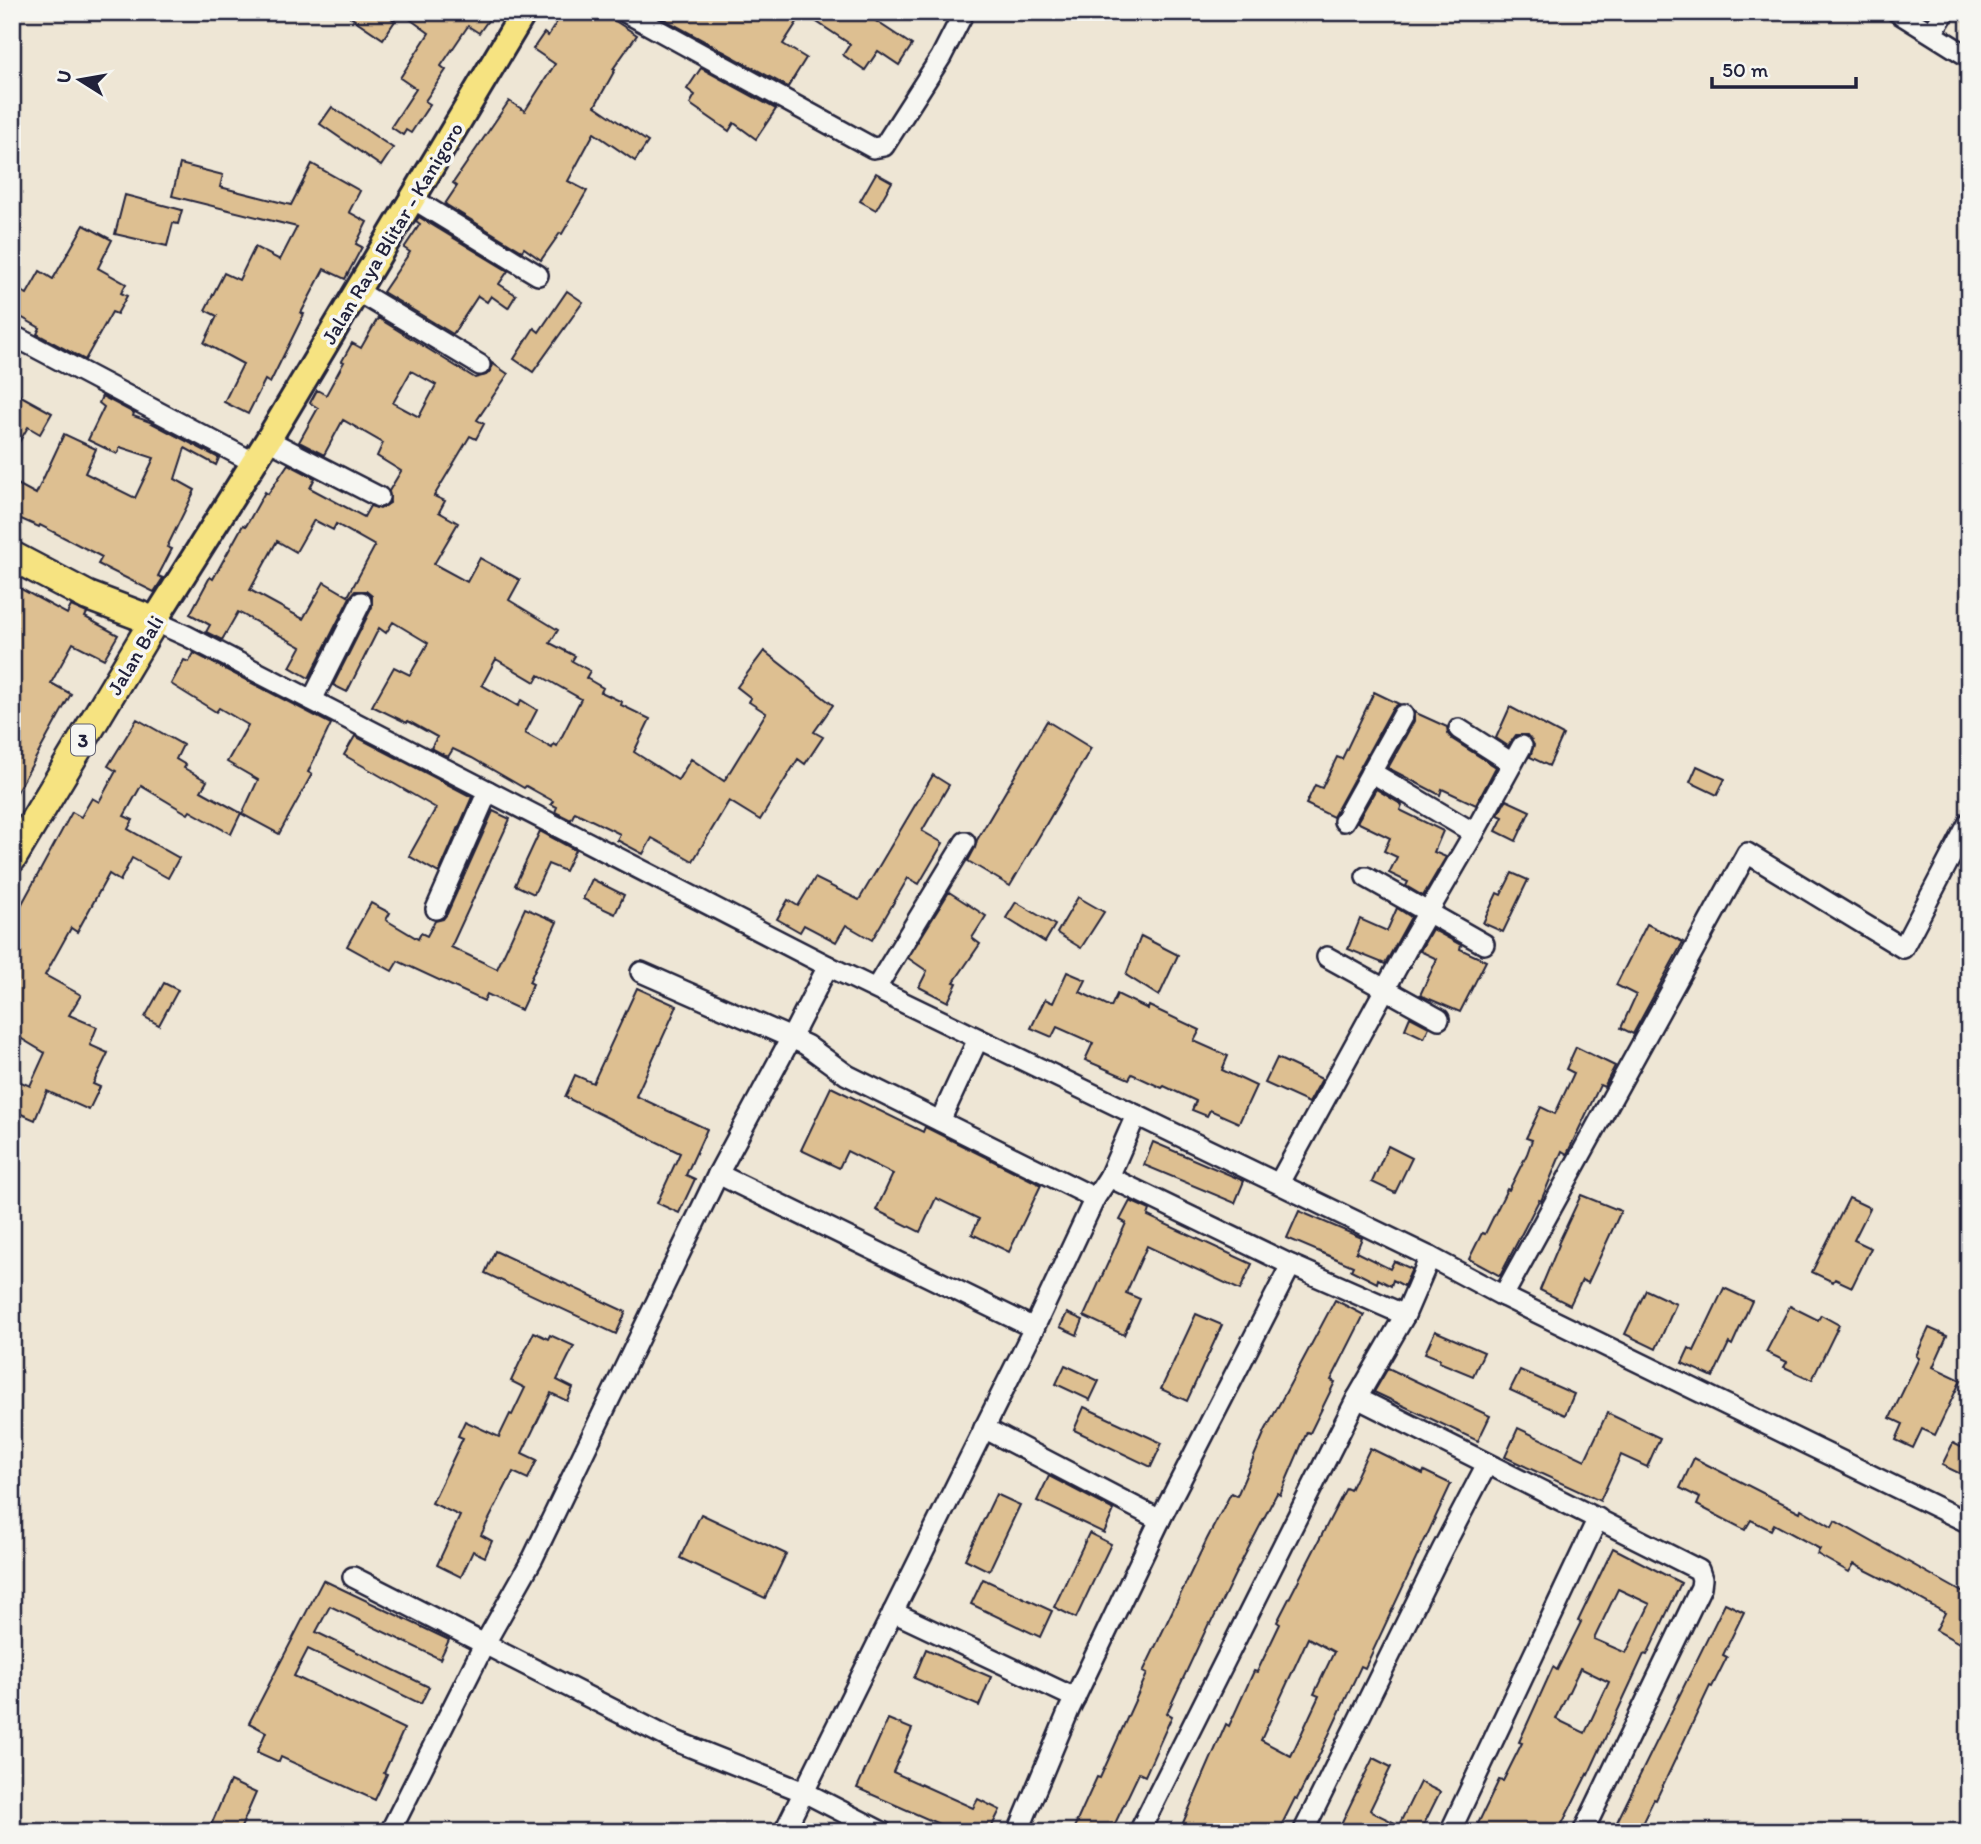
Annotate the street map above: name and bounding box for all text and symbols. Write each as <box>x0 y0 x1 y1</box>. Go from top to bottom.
north arrow <box>46 46 116 116</box>
scale bar <box>1712 46 1855 90</box>
text: 50 m <box>1722 57 1769 82</box>
text: U <box>51 68 76 85</box>
street label: Jalan Raya Blitar - Kanigoro <box>316 117 468 349</box>
street label: Jalan Bali <box>102 611 168 699</box>
road number: 3 <box>71 724 95 755</box>

